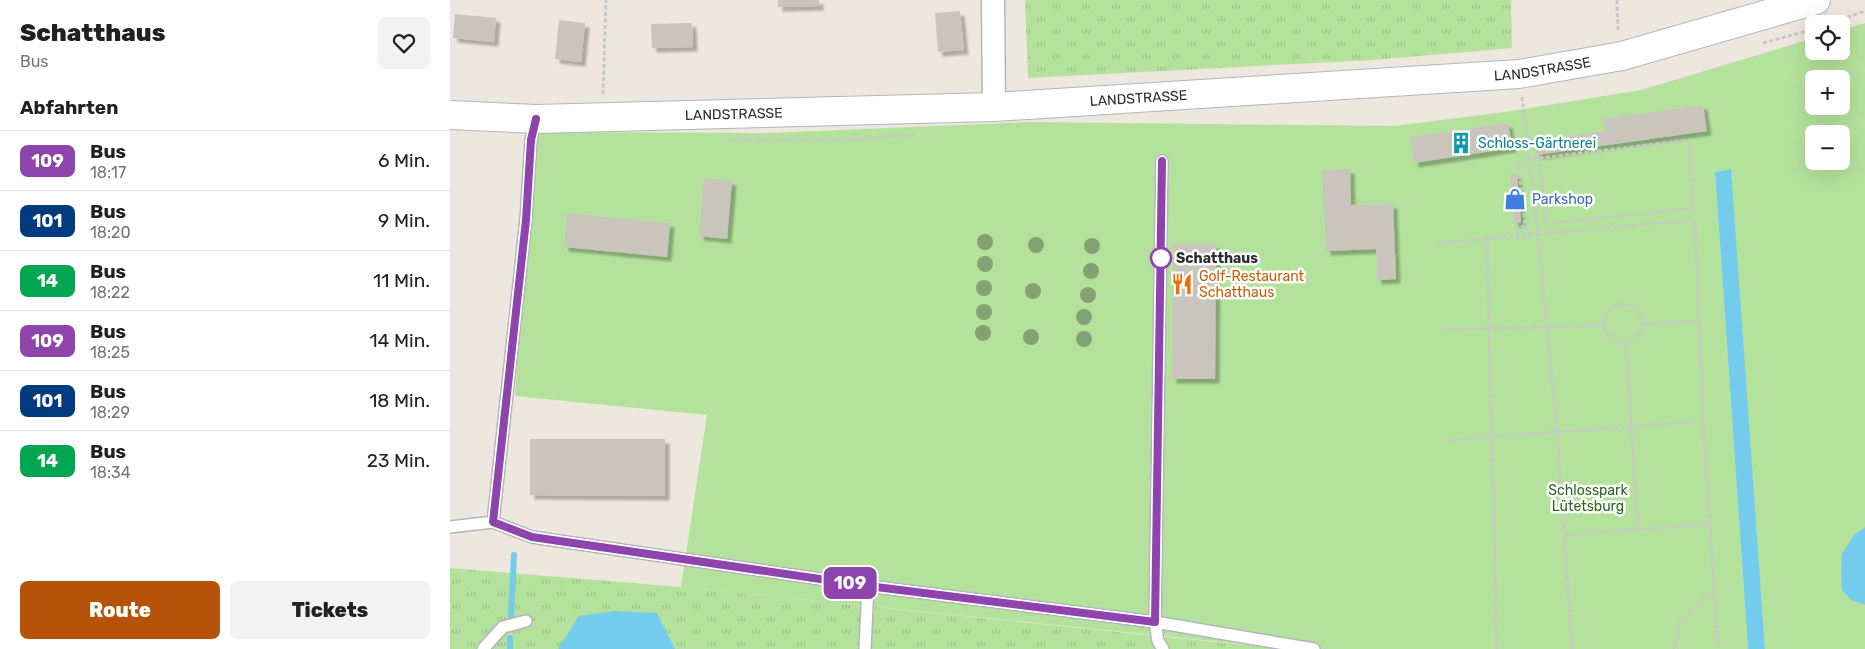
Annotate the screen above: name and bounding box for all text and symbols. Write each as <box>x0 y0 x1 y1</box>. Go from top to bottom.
map controls <box>1805 15 1850 170</box>
button: locate <box>1805 15 1850 60</box>
button: heart <box>378 17 430 69</box>
text: Schatthaus <box>20 19 165 47</box>
text: Bus <box>20 52 48 71</box>
street label: LANDSTRASSE <box>1493 54 1592 85</box>
button: + <box>1805 70 1850 115</box>
street label: LANDSTRASSE <box>1089 87 1188 110</box>
text: Abfahrten <box>20 96 118 119</box>
street label: LANDSTRASSE <box>685 105 783 124</box>
button: − <box>1805 125 1850 170</box>
building icon: Schloss-Gärtnerei <box>1448 130 1474 156</box>
place label: Schloss-Gärtnerei <box>1478 135 1596 152</box>
text: Bus <box>90 140 126 163</box>
text: 6 Min. <box>378 149 430 172</box>
text: 109 <box>31 150 64 172</box>
text: 18:17 <box>90 163 126 182</box>
shop icon: Parkshop <box>1502 186 1528 212</box>
place label: Parkshop <box>1532 191 1593 208</box>
text: Bus <box>90 200 126 223</box>
text: 9 Min. <box>378 209 430 232</box>
text: 101 <box>32 210 63 232</box>
text: 18:20 <box>90 223 131 242</box>
marker: Schatthaus <box>1150 247 1172 269</box>
place label: Schatthaus <box>1176 250 1258 267</box>
text: Bus <box>90 260 126 283</box>
place label: Golf-Restaurant Schatthaus <box>1199 268 1305 301</box>
text: 11 Min. <box>373 269 430 292</box>
text: 14 <box>37 270 58 292</box>
restaurant icon: Golf-Restaurant Schatthaus <box>1169 271 1195 297</box>
text: 18:22 <box>90 283 130 302</box>
text: Bus <box>90 320 126 343</box>
text: 14 Min. <box>369 329 430 352</box>
text: 109 <box>31 330 64 352</box>
text: 18:25 <box>90 343 130 362</box>
text: Bus <box>90 380 126 403</box>
text: 18 Min. <box>369 389 430 412</box>
text: 101 <box>32 390 63 412</box>
text: 18:29 <box>90 403 130 422</box>
text: Bus <box>90 440 126 463</box>
text: 23 Min. <box>367 449 430 472</box>
text: 14 <box>37 450 58 472</box>
text: 18:34 <box>90 463 131 482</box>
park label: Schlosspark Lütetsburg <box>1548 482 1628 515</box>
line badge: 109 <box>821 567 879 599</box>
text: 109 <box>834 572 866 594</box>
button: Route <box>20 581 220 639</box>
button: Tickets <box>230 581 430 639</box>

